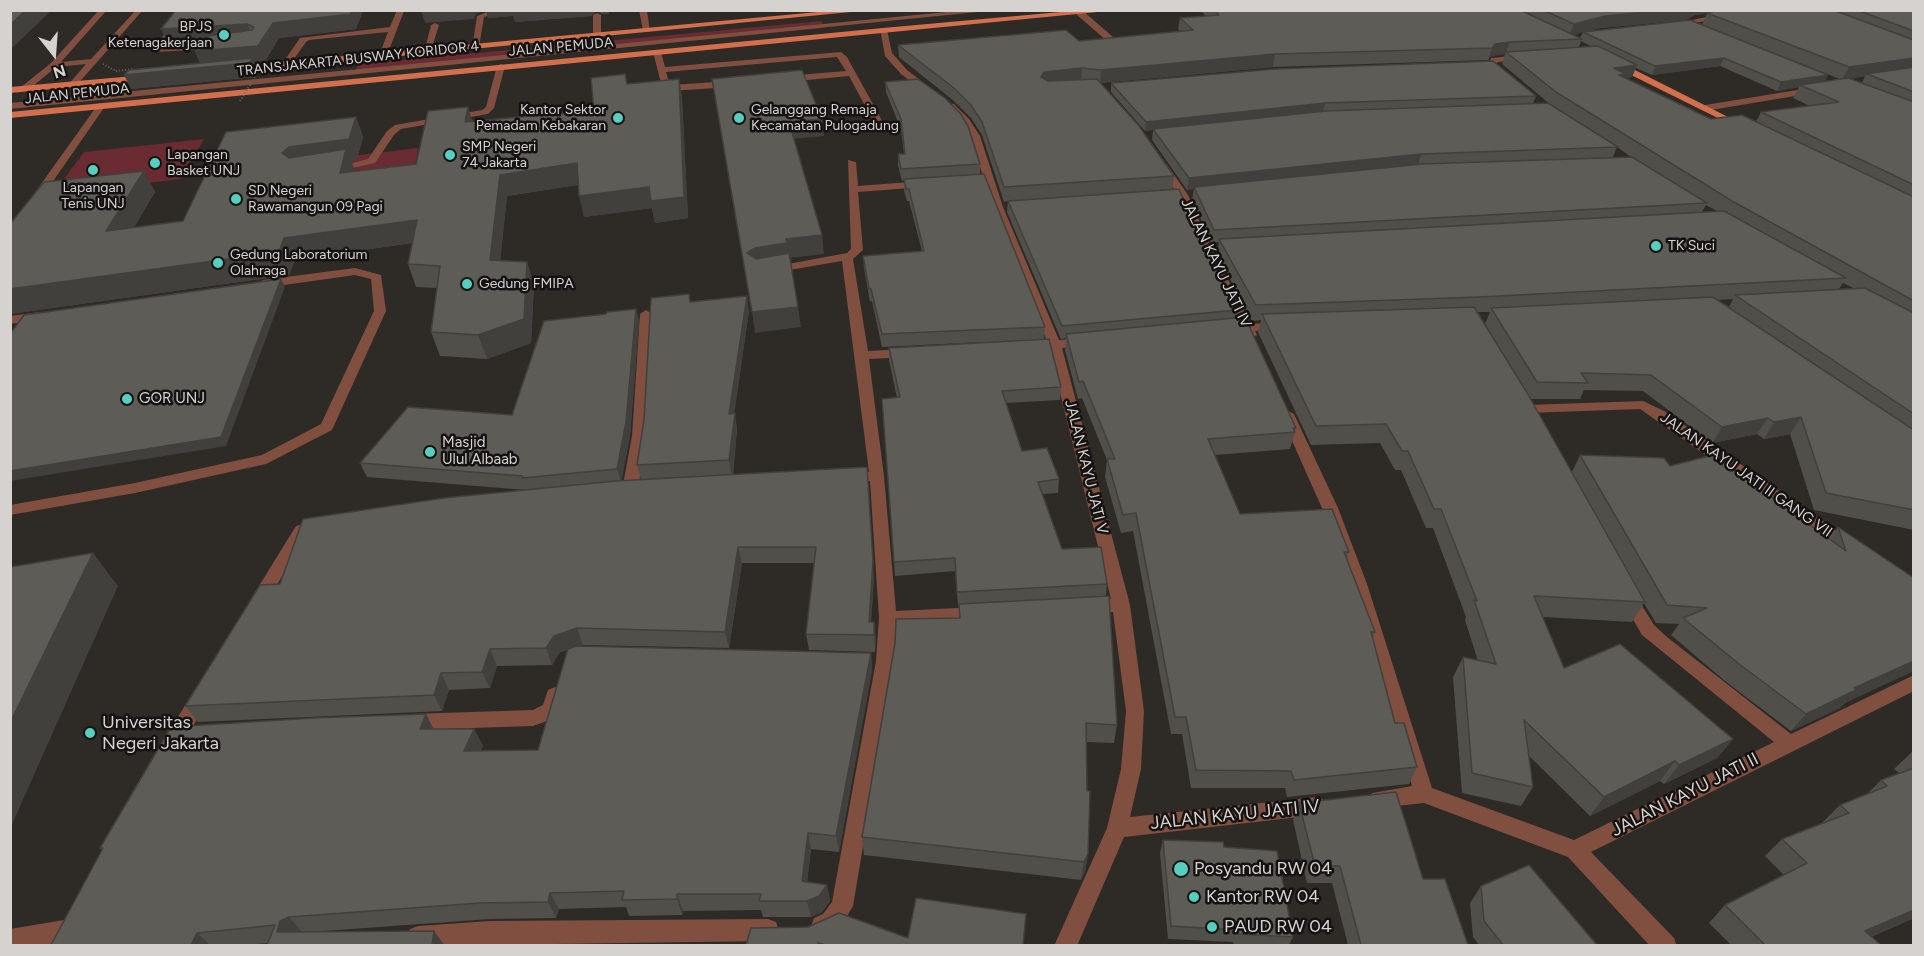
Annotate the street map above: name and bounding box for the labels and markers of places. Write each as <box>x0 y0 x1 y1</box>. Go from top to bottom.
place label: BPJS Ketenagakerjaan <box>108 19 212 51</box>
marker: BPJS Ketenagakerjaan <box>217 28 231 42</box>
place label: Kantor Sektor Pemadam Kebakaran <box>476 102 606 134</box>
place label: Gelanggang Remaja Kecamatan Pulogadung <box>751 102 899 134</box>
marker: Kantor Sektor Pemadam Kebakaran <box>611 111 625 125</box>
marker: Gelanggang Remaja Kecamatan Pulogadung <box>732 111 746 125</box>
place label: SMP Negeri 74 Jakarta <box>462 139 536 172</box>
place label: Lapangan Basket UNJ <box>167 147 240 180</box>
marker: SMP Negeri 74 Jakarta <box>443 148 457 162</box>
marker: Lapangan Basket UNJ <box>148 156 162 170</box>
marker: Lapangan Tenis UNJ <box>86 163 100 177</box>
place label: Lapangan Tenis UNJ <box>61 180 125 212</box>
place label: SD Negeri Rawamangun 09 Pagi <box>248 183 383 216</box>
marker: SD Negeri Rawamangun 09 Pagi <box>229 192 243 206</box>
place label: TK Suci <box>1668 238 1715 254</box>
marker: TK Suci <box>1649 239 1663 253</box>
place label: Gedung Laboratorium Olahraga <box>230 247 367 280</box>
marker: Gedung Laboratorium Olahraga <box>211 256 225 270</box>
place label: Gedung FMIPA <box>479 276 574 292</box>
marker: Gedung FMIPA <box>460 277 474 291</box>
place label: GOR UNJ <box>139 390 205 408</box>
marker: GOR UNJ <box>120 392 134 406</box>
place label: Masjid Ulul Albaab <box>442 434 518 469</box>
marker: Masjid Ulul Albaab <box>423 445 437 459</box>
place label: Universitas Negeri Jakarta <box>102 712 219 754</box>
marker: Universitas Negeri Jakarta <box>83 726 97 740</box>
place label: Posyandu RW 04 <box>1194 858 1332 880</box>
marker: Posyandu RW 04 <box>1172 860 1190 878</box>
place label: Kantor RW 04 <box>1206 886 1319 908</box>
marker: Kantor RW 04 <box>1187 890 1201 904</box>
place label: PAUD RW 04 <box>1224 916 1332 938</box>
marker: PAUD RW 04 <box>1205 920 1219 934</box>

